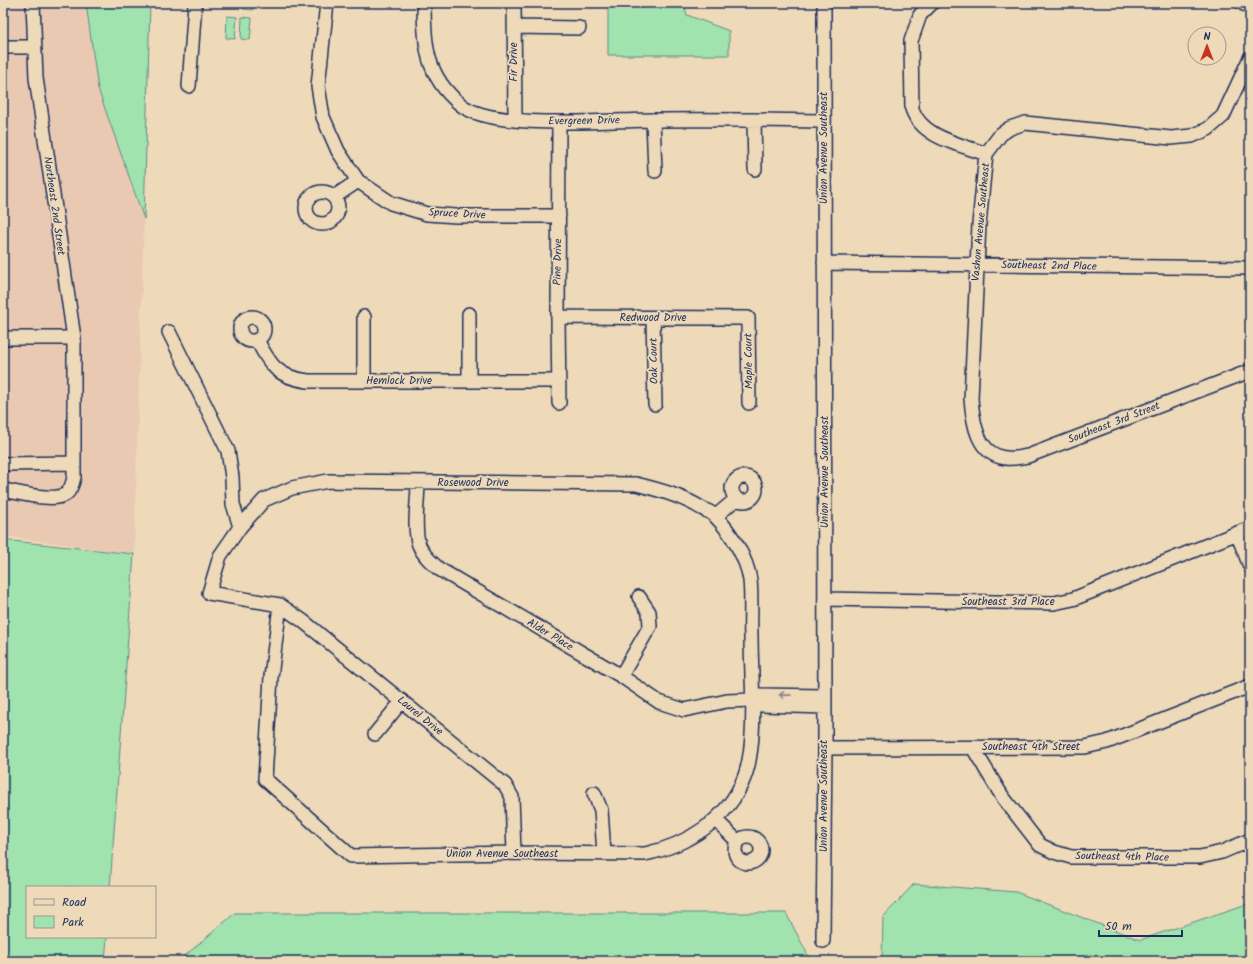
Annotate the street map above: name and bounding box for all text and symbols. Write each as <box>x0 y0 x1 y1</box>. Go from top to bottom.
north arrow <box>1187 26 1227 66</box>
text: N <box>1204 28 1211 46</box>
street label: Fir Drive <box>505 42 523 82</box>
street label: Union Avenue Southeast <box>815 91 833 204</box>
street label: Evergreen Drive <box>548 111 620 131</box>
street label: Northeast 2nd Street <box>38 155 70 257</box>
street label: Vashon Avenue Southeast <box>967 161 995 282</box>
street label: Spruce Drive <box>428 204 486 224</box>
street label: Pine Drive <box>549 238 567 286</box>
street label: Southeast 2nd Place <box>1001 256 1097 276</box>
street label: Redwood Drive <box>619 309 687 327</box>
street label: Maple Court <box>740 332 758 389</box>
street label: Oak Court <box>645 337 663 384</box>
street label: Hemlock Drive <box>366 372 432 390</box>
street label: Southeast 3rd Street <box>1065 397 1163 449</box>
street label: Union Avenue Southeast <box>816 415 834 528</box>
street label: Rosewood Drive <box>437 474 509 492</box>
street label: Southeast 3rd Place <box>961 593 1055 611</box>
street label: Alder Place <box>523 614 577 656</box>
one-way arrow <box>779 691 792 699</box>
street label: Laurel Drive <box>393 692 447 740</box>
street label: Southeast 4th Street <box>982 738 1081 756</box>
street label: Union Avenue Southeast <box>815 739 833 852</box>
street label: Union Avenue Southeast <box>446 845 559 863</box>
street label: Southeast 4th Place <box>1075 847 1169 867</box>
legend <box>26 886 156 938</box>
text: Road <box>62 893 87 912</box>
scale bar <box>1099 912 1182 938</box>
text: Park <box>62 913 84 932</box>
text: 50 m <box>1105 917 1132 936</box>

